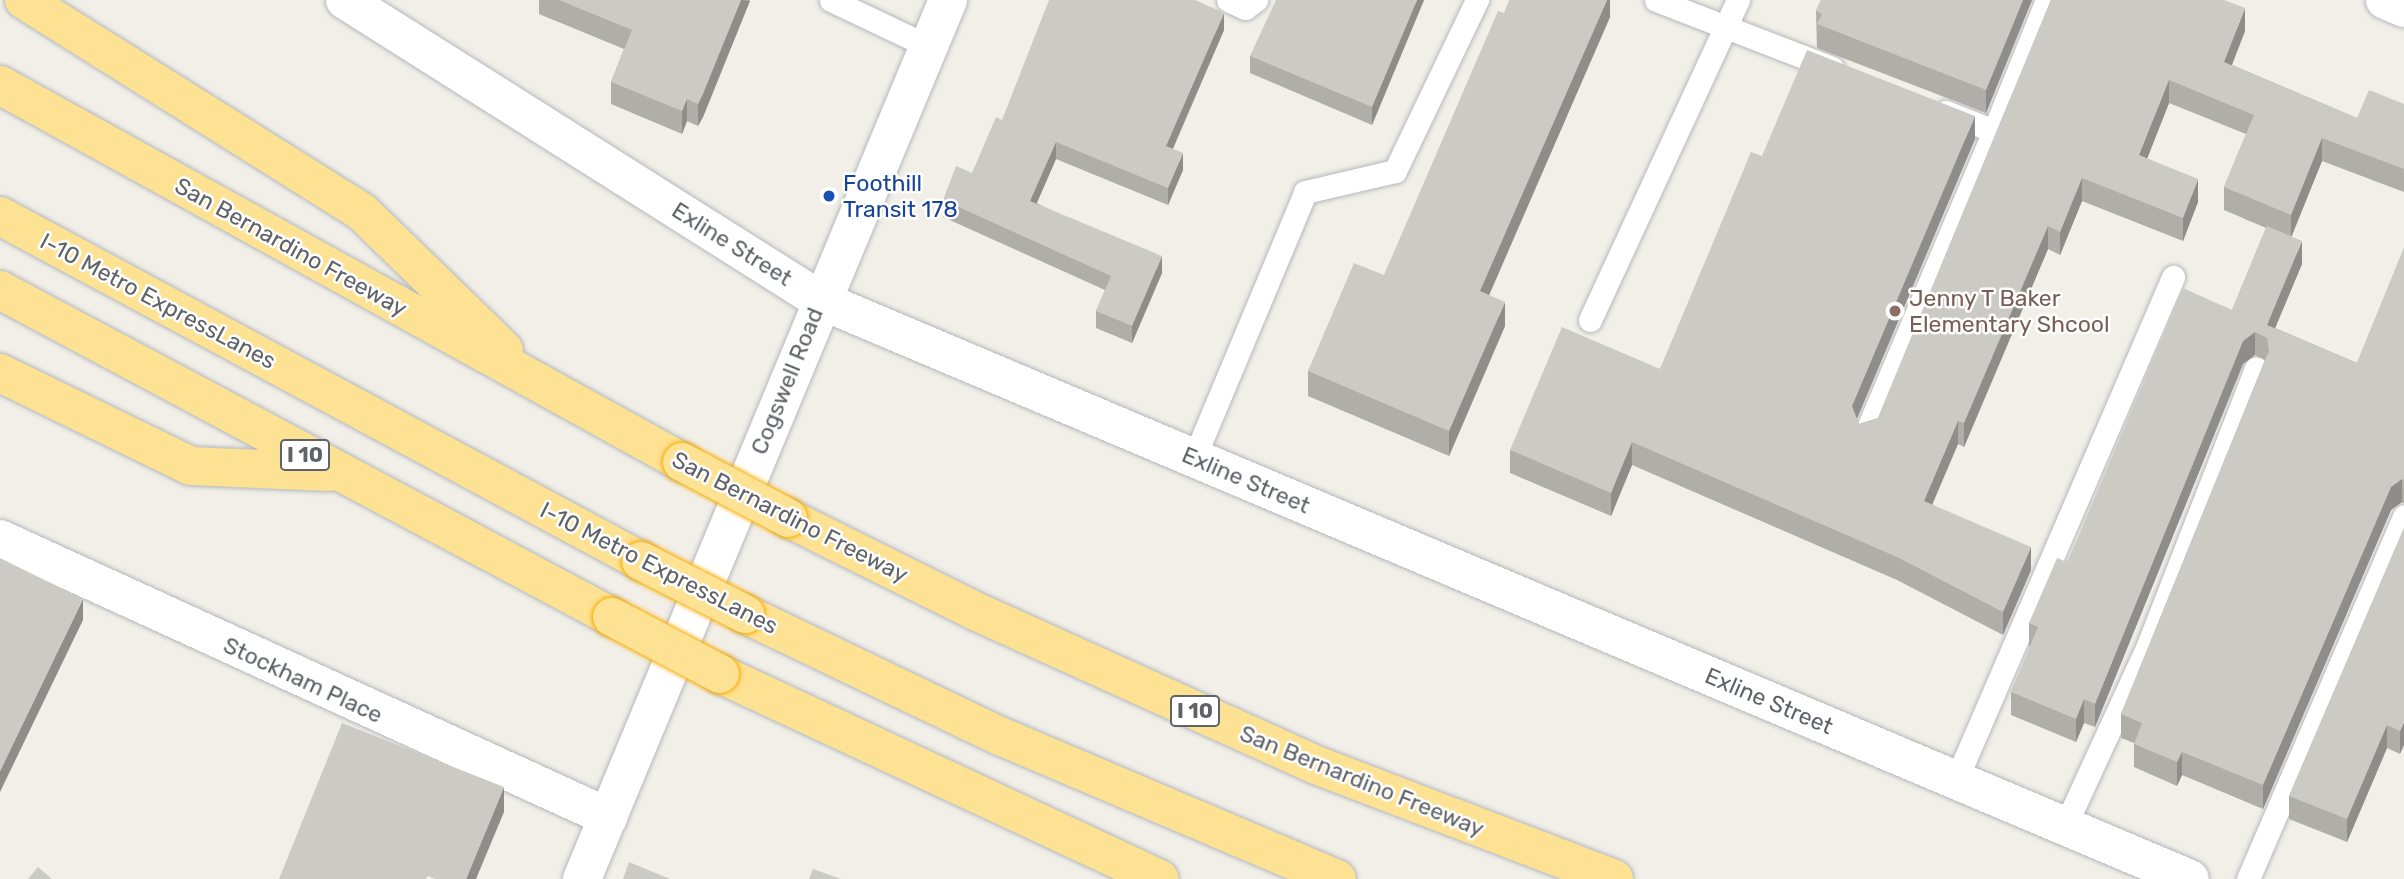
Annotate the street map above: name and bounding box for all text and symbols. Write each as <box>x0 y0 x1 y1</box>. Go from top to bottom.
place label: Foothill Transit 178 <box>843 169 958 223</box>
street label: San Bernardino Freeway <box>170 172 412 322</box>
marker: Foothill Transit 178 <box>821 188 837 204</box>
street label: Exline Street <box>667 196 797 292</box>
street label: I-10 Metro ExpressLanes <box>35 227 281 375</box>
place label: Jenny T Baker Elementary Shcool <box>1909 284 2110 338</box>
marker: Jenny T Baker Elementary Shcool <box>1887 303 1903 319</box>
street label: Cogswell Road <box>745 304 829 458</box>
road number: I 10 <box>279 438 331 472</box>
street label: Exline Street <box>1178 441 1314 519</box>
street label: San Bernardino Freeway <box>667 445 913 589</box>
street label: I-10 Metro ExpressLanes <box>536 496 782 640</box>
street label: Stockham Place <box>219 631 387 729</box>
street label: Exline Street <box>1701 662 1837 740</box>
road number: I 10 <box>1169 694 1221 728</box>
street label: San Bernardino Freeway <box>1236 719 1488 843</box>

